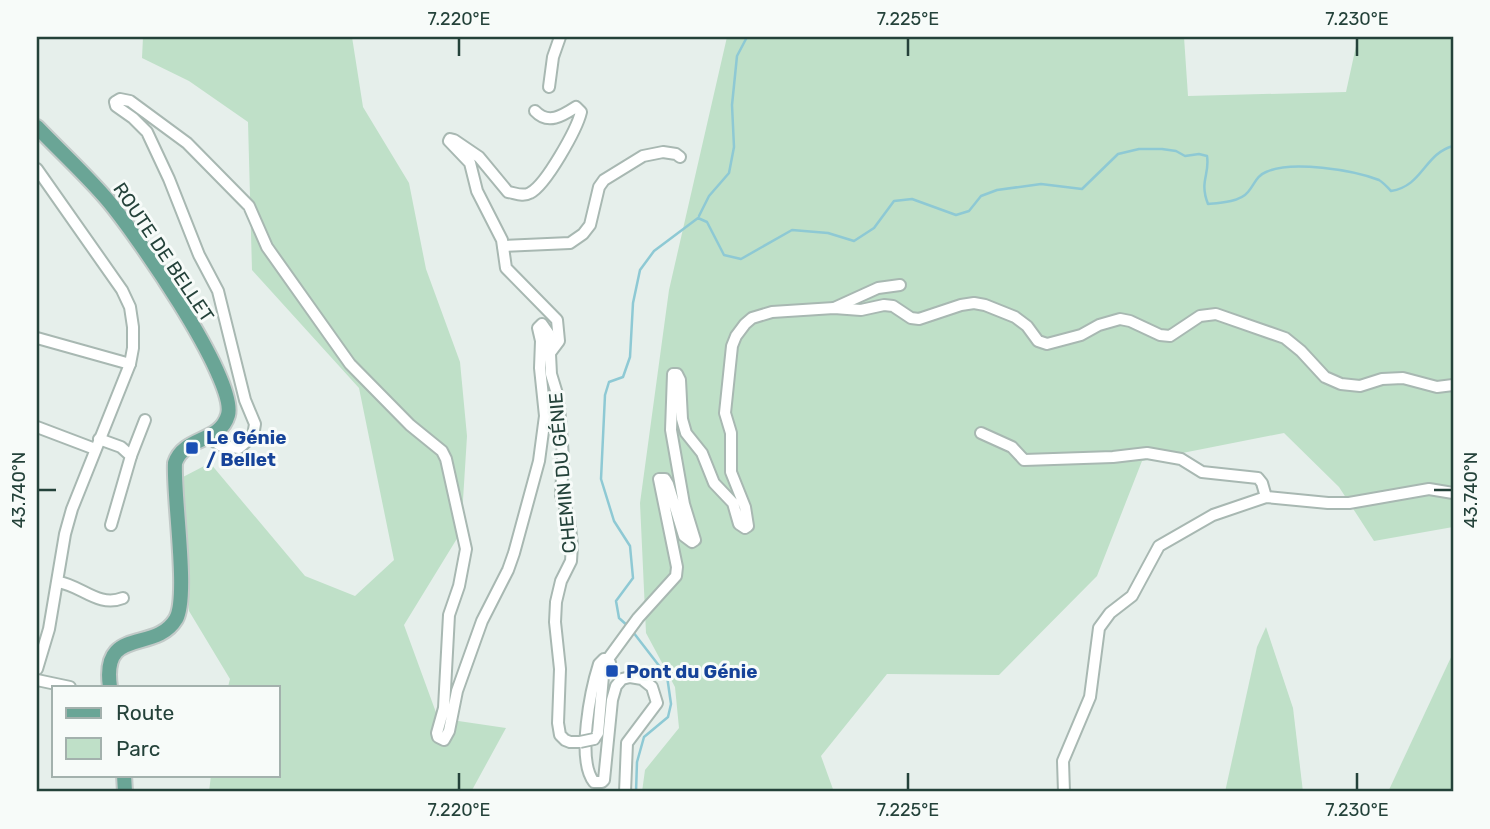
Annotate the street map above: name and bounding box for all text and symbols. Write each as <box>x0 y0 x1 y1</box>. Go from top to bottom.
text: 7.220°E <box>427 8 491 30</box>
text: 7.225°E <box>877 8 939 30</box>
text: 7.230°E <box>1325 8 1389 30</box>
street label: ROUTE DE BELLET <box>108 178 219 326</box>
street label: CHEMIN DU GÉNIE <box>544 392 581 554</box>
place label: Le Génie / Bellet <box>206 426 287 471</box>
marker: Le Génie / Bellet <box>184 440 200 456</box>
text: 43.740°N <box>8 452 30 528</box>
text: 43.740°N <box>1460 452 1482 528</box>
place label: Pont du Génie <box>626 660 757 683</box>
marker: Pont du Génie <box>604 663 620 679</box>
legend <box>52 686 280 776</box>
text: Route <box>116 700 174 725</box>
text: Parc <box>116 736 160 761</box>
text: 7.220°E <box>427 799 491 821</box>
text: 7.225°E <box>877 799 939 821</box>
text: 7.230°E <box>1325 799 1389 821</box>

